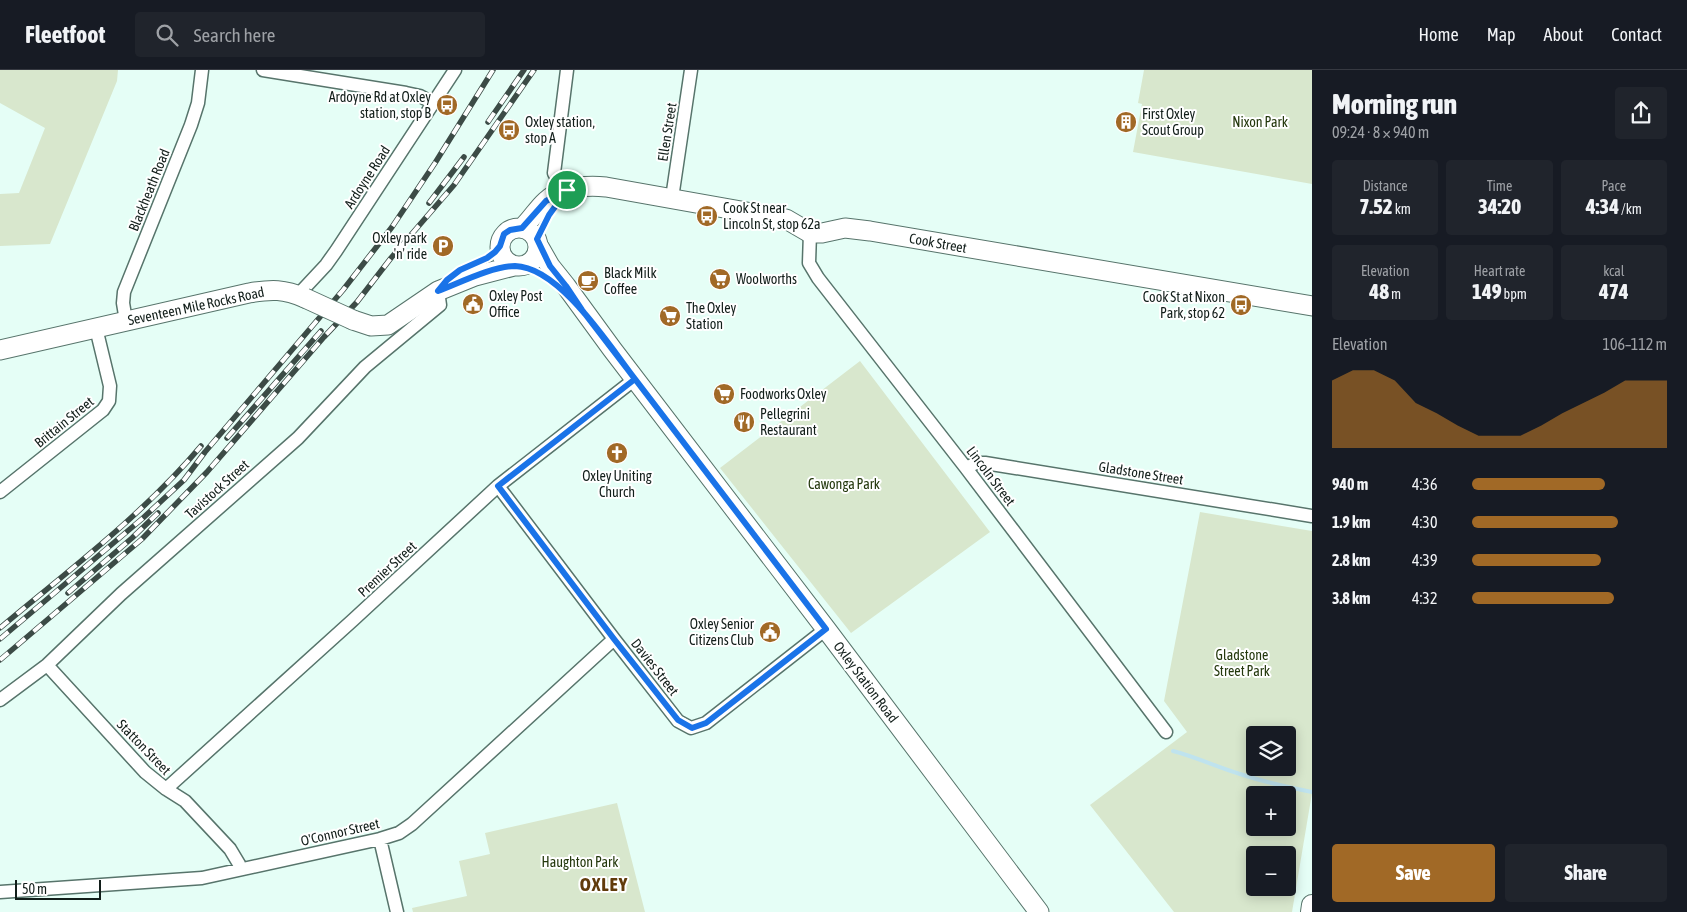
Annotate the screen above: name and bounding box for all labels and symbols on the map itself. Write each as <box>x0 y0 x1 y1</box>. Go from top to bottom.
place label: Ardoyne Rd at Oxley station, stop B <box>329 89 431 121</box>
bus stop icon: Ardoyne Rd at Oxley station, stop B <box>435 93 459 117</box>
street label: Ellen Street <box>654 102 680 162</box>
place label: First Oxley Scout Group <box>1142 106 1204 138</box>
building icon: First Oxley Scout Group <box>1114 110 1138 134</box>
place label: Oxley station, stop A <box>525 114 595 146</box>
park label: Nixon Park <box>1232 114 1288 130</box>
bus stop icon: Oxley station, stop A <box>497 118 521 142</box>
street label: Ardoyne Road <box>341 143 393 211</box>
street label: Blackheath Road <box>125 147 173 233</box>
pin <box>546 169 588 211</box>
place label: Cook St near Lincoln St, stop 62a <box>723 200 821 232</box>
bus stop icon: Cook St near Lincoln St, stop 62a <box>695 204 719 228</box>
place label: Oxley park 'n' ride <box>372 230 427 262</box>
street label: Cook Street <box>908 230 968 256</box>
parking icon: Oxley park 'n' ride <box>431 234 455 258</box>
place label: Black Milk Coffee <box>604 265 657 297</box>
supermarket icon: Woolworths <box>708 267 732 291</box>
cafe icon: Black Milk Coffee <box>576 269 600 293</box>
place label: Woolworths <box>736 271 797 287</box>
street label: Seventeen Mile Rocks Road <box>126 284 266 328</box>
place label: Oxley Post Office <box>489 288 543 320</box>
place label: Cook St at Nixon Park, stop 62 <box>1143 289 1225 321</box>
public building icon: Oxley Post Office <box>461 292 485 316</box>
bus stop icon: Cook St at Nixon Park, stop 62 <box>1229 293 1253 317</box>
place label: The Oxley Station <box>686 300 737 332</box>
supermarket icon: The Oxley Station <box>658 304 682 328</box>
supermarket icon: Foodworks Oxley <box>712 382 736 406</box>
place label: Foodworks Oxley <box>740 386 827 402</box>
street label: Brittain Street <box>31 393 97 451</box>
place label: Pellegrini Restaurant <box>760 406 817 438</box>
restaurant icon: Pellegrini Restaurant <box>732 410 756 434</box>
church icon: Oxley Uniting Church <box>605 441 629 465</box>
street label: Lincoln Street <box>963 443 1019 509</box>
street label: Tavistock Street <box>182 456 252 522</box>
street label: Gladstone Street <box>1098 458 1184 488</box>
place label: Oxley Uniting Church <box>582 468 652 500</box>
park label: Cawonga Park <box>808 476 880 492</box>
street label: Premier Street <box>355 538 419 600</box>
place label: Oxley Senior Citizens Club <box>689 616 755 648</box>
public building icon: Oxley Senior Citizens Club <box>758 620 782 644</box>
street label: Davies Street <box>628 636 682 698</box>
street label: Oxley Station Road <box>830 638 902 726</box>
park label: Gladstone Street Park <box>1214 647 1270 679</box>
street label: Statton Street <box>114 716 174 778</box>
street label: O'Connor Street <box>299 815 381 849</box>
park label: Haughton Park <box>542 854 618 870</box>
district label: OXLEY <box>580 873 628 895</box>
scale bar <box>15 877 101 900</box>

